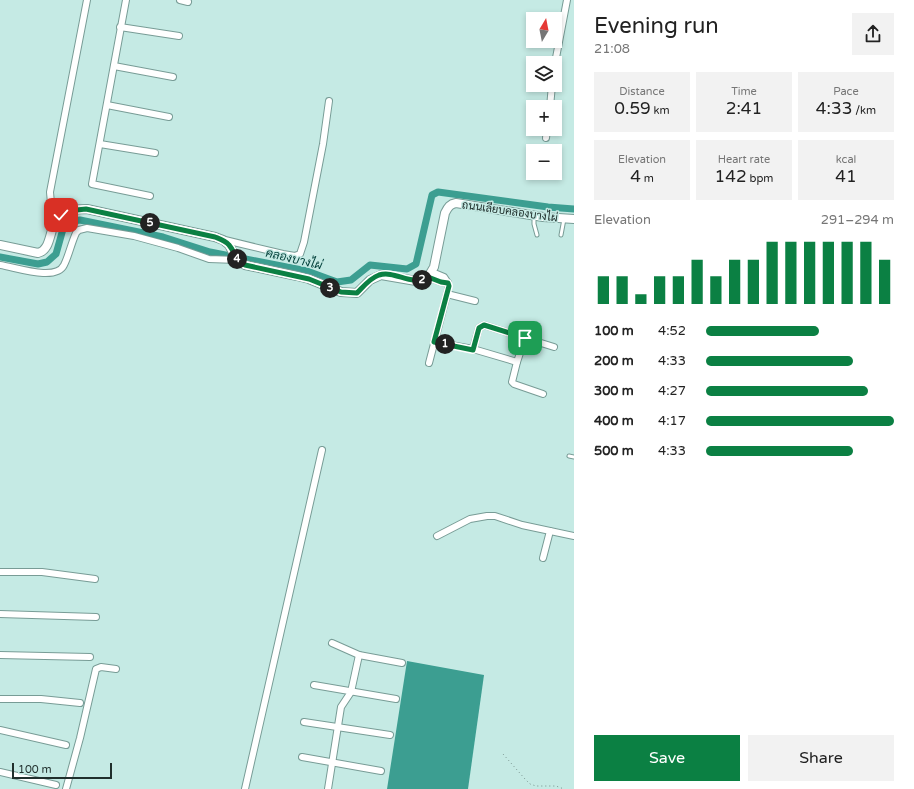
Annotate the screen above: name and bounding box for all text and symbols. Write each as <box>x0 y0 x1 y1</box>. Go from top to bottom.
north arrow <box>526 12 562 48</box>
map controls <box>526 12 562 180</box>
text: Evening run <box>594 13 719 39</box>
button: share <box>852 13 894 55</box>
text: 21:08 <box>594 41 630 57</box>
button: layers <box>526 56 562 92</box>
text: Distance <box>619 85 665 98</box>
text: Time <box>731 85 757 98</box>
text: Pace <box>833 85 859 98</box>
text: 0.59 <box>614 98 651 119</box>
text: 2:41 <box>726 98 762 119</box>
text: 4:33 <box>816 98 852 119</box>
button: + <box>526 100 562 136</box>
text: km <box>651 104 670 117</box>
text: /km <box>852 104 876 117</box>
button: − <box>526 144 562 180</box>
text: Elevation <box>618 153 666 166</box>
text: Heart rate <box>718 153 770 166</box>
text: kcal <box>836 153 856 166</box>
text: 4 <box>630 166 641 187</box>
text: 142 <box>715 166 747 187</box>
text: 41 <box>835 166 857 187</box>
text: m <box>641 172 654 185</box>
text: bpm <box>747 172 773 185</box>
street label: ถนนเลียบคลองบางไผ่ <box>461 196 559 225</box>
pin <box>44 198 78 232</box>
icon: check <box>50 204 72 226</box>
text: Elevation <box>594 212 651 228</box>
text: 291–294 m <box>821 212 894 228</box>
pin: 5 <box>140 213 160 233</box>
text: 5 <box>147 216 153 229</box>
water label: คลองบางไผ่ <box>264 245 325 273</box>
pin: 4 <box>227 249 247 269</box>
text: 4 <box>234 252 240 265</box>
pin: 2 <box>412 270 432 290</box>
text: 2 <box>419 273 425 286</box>
pin: 3 <box>320 278 340 298</box>
text: 3 <box>327 281 333 294</box>
pin <box>508 321 542 355</box>
text: 100 m <box>594 323 634 339</box>
text: 4:52 <box>658 323 686 339</box>
icon: arrive <box>514 327 536 349</box>
pin: 1 <box>435 334 455 354</box>
text: 1 <box>442 337 448 350</box>
text: 200 m <box>594 353 634 369</box>
text: 4:33 <box>658 353 686 369</box>
text: 300 m <box>594 383 634 399</box>
text: 4:27 <box>658 383 686 399</box>
text: 400 m <box>594 413 634 429</box>
text: 4:17 <box>658 413 686 429</box>
text: 500 m <box>594 443 634 459</box>
text: 4:33 <box>658 443 686 459</box>
button: Save <box>594 735 740 781</box>
button: Share <box>748 735 894 781</box>
scale bar <box>12 761 112 780</box>
text: 100 m <box>18 763 52 776</box>

